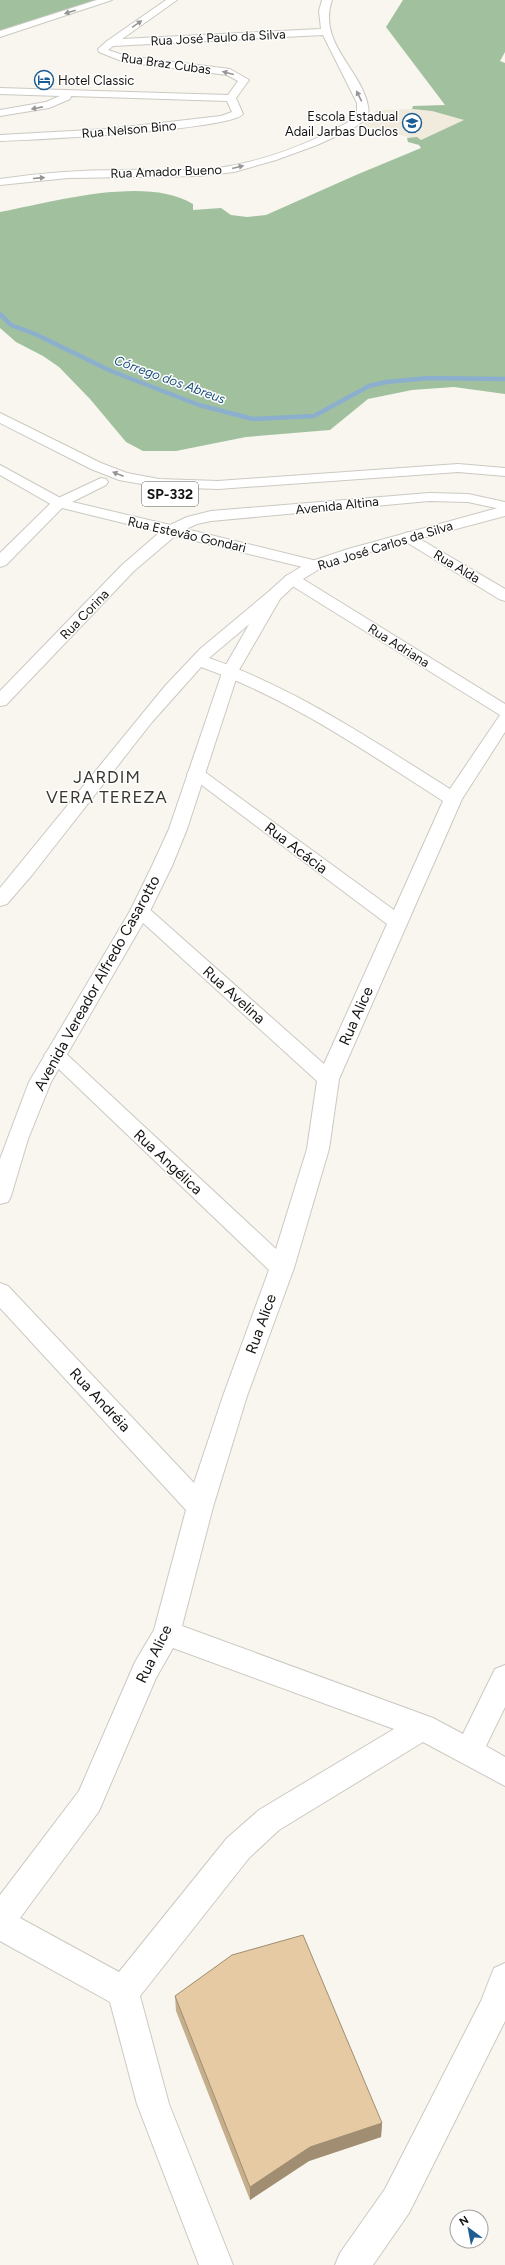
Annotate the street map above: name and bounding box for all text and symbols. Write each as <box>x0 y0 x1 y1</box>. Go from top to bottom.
one-way arrow <box>64 9 76 15</box>
one-way arrow <box>132 20 142 28</box>
street label: Rua José Paulo da Silva <box>150 26 286 49</box>
street label: Rua Braz Cubas <box>120 50 212 77</box>
hotel icon: Hotel Classic <box>33 69 55 91</box>
one-way arrow <box>222 70 234 76</box>
place label: Hotel Classic <box>58 73 134 88</box>
one-way arrow <box>355 90 362 101</box>
one-way arrow <box>30 105 43 111</box>
place label: Escola Estadual Adail Jarbas Duclos <box>285 109 398 139</box>
school or university icon: Escola Estadual Adail Jarbas Duclos <box>401 112 423 134</box>
street label: Rua Nelson Bino <box>81 118 177 141</box>
street label: Rua Amador Bueno <box>110 162 222 181</box>
one-way arrow <box>232 164 244 170</box>
one-way arrow <box>33 175 45 182</box>
water label: Córrego dos Abreus <box>112 352 227 407</box>
one-way arrow <box>111 471 123 477</box>
road number: SP-332 <box>142 482 198 506</box>
street label: Avenida Altina <box>295 494 379 517</box>
street label: Rua Estevão Gondari <box>126 514 248 555</box>
street label: Rua José Carlos da Silva <box>316 518 455 573</box>
street label: Rua Alda <box>431 547 483 586</box>
street label: Rua Corina <box>57 586 112 642</box>
street label: Rua Adriana <box>365 621 432 670</box>
district label: JARDIM VERA TEREZA <box>46 767 168 807</box>
street label: Rua Acácia <box>261 818 331 878</box>
street label: Avenida Vereador Alfredo Casarotto <box>30 872 164 1094</box>
street label: Rua Avelina <box>199 962 269 1028</box>
street label: Rua Alice <box>335 984 377 1048</box>
street label: Rua Angélica <box>130 1126 206 1198</box>
street label: Rua Alice <box>242 1292 280 1356</box>
street label: Rua Andréia <box>66 1364 134 1436</box>
street label: Rua Alice <box>132 1622 176 1686</box>
north arrow <box>449 2209 489 2249</box>
text: N <box>457 2213 471 2229</box>

